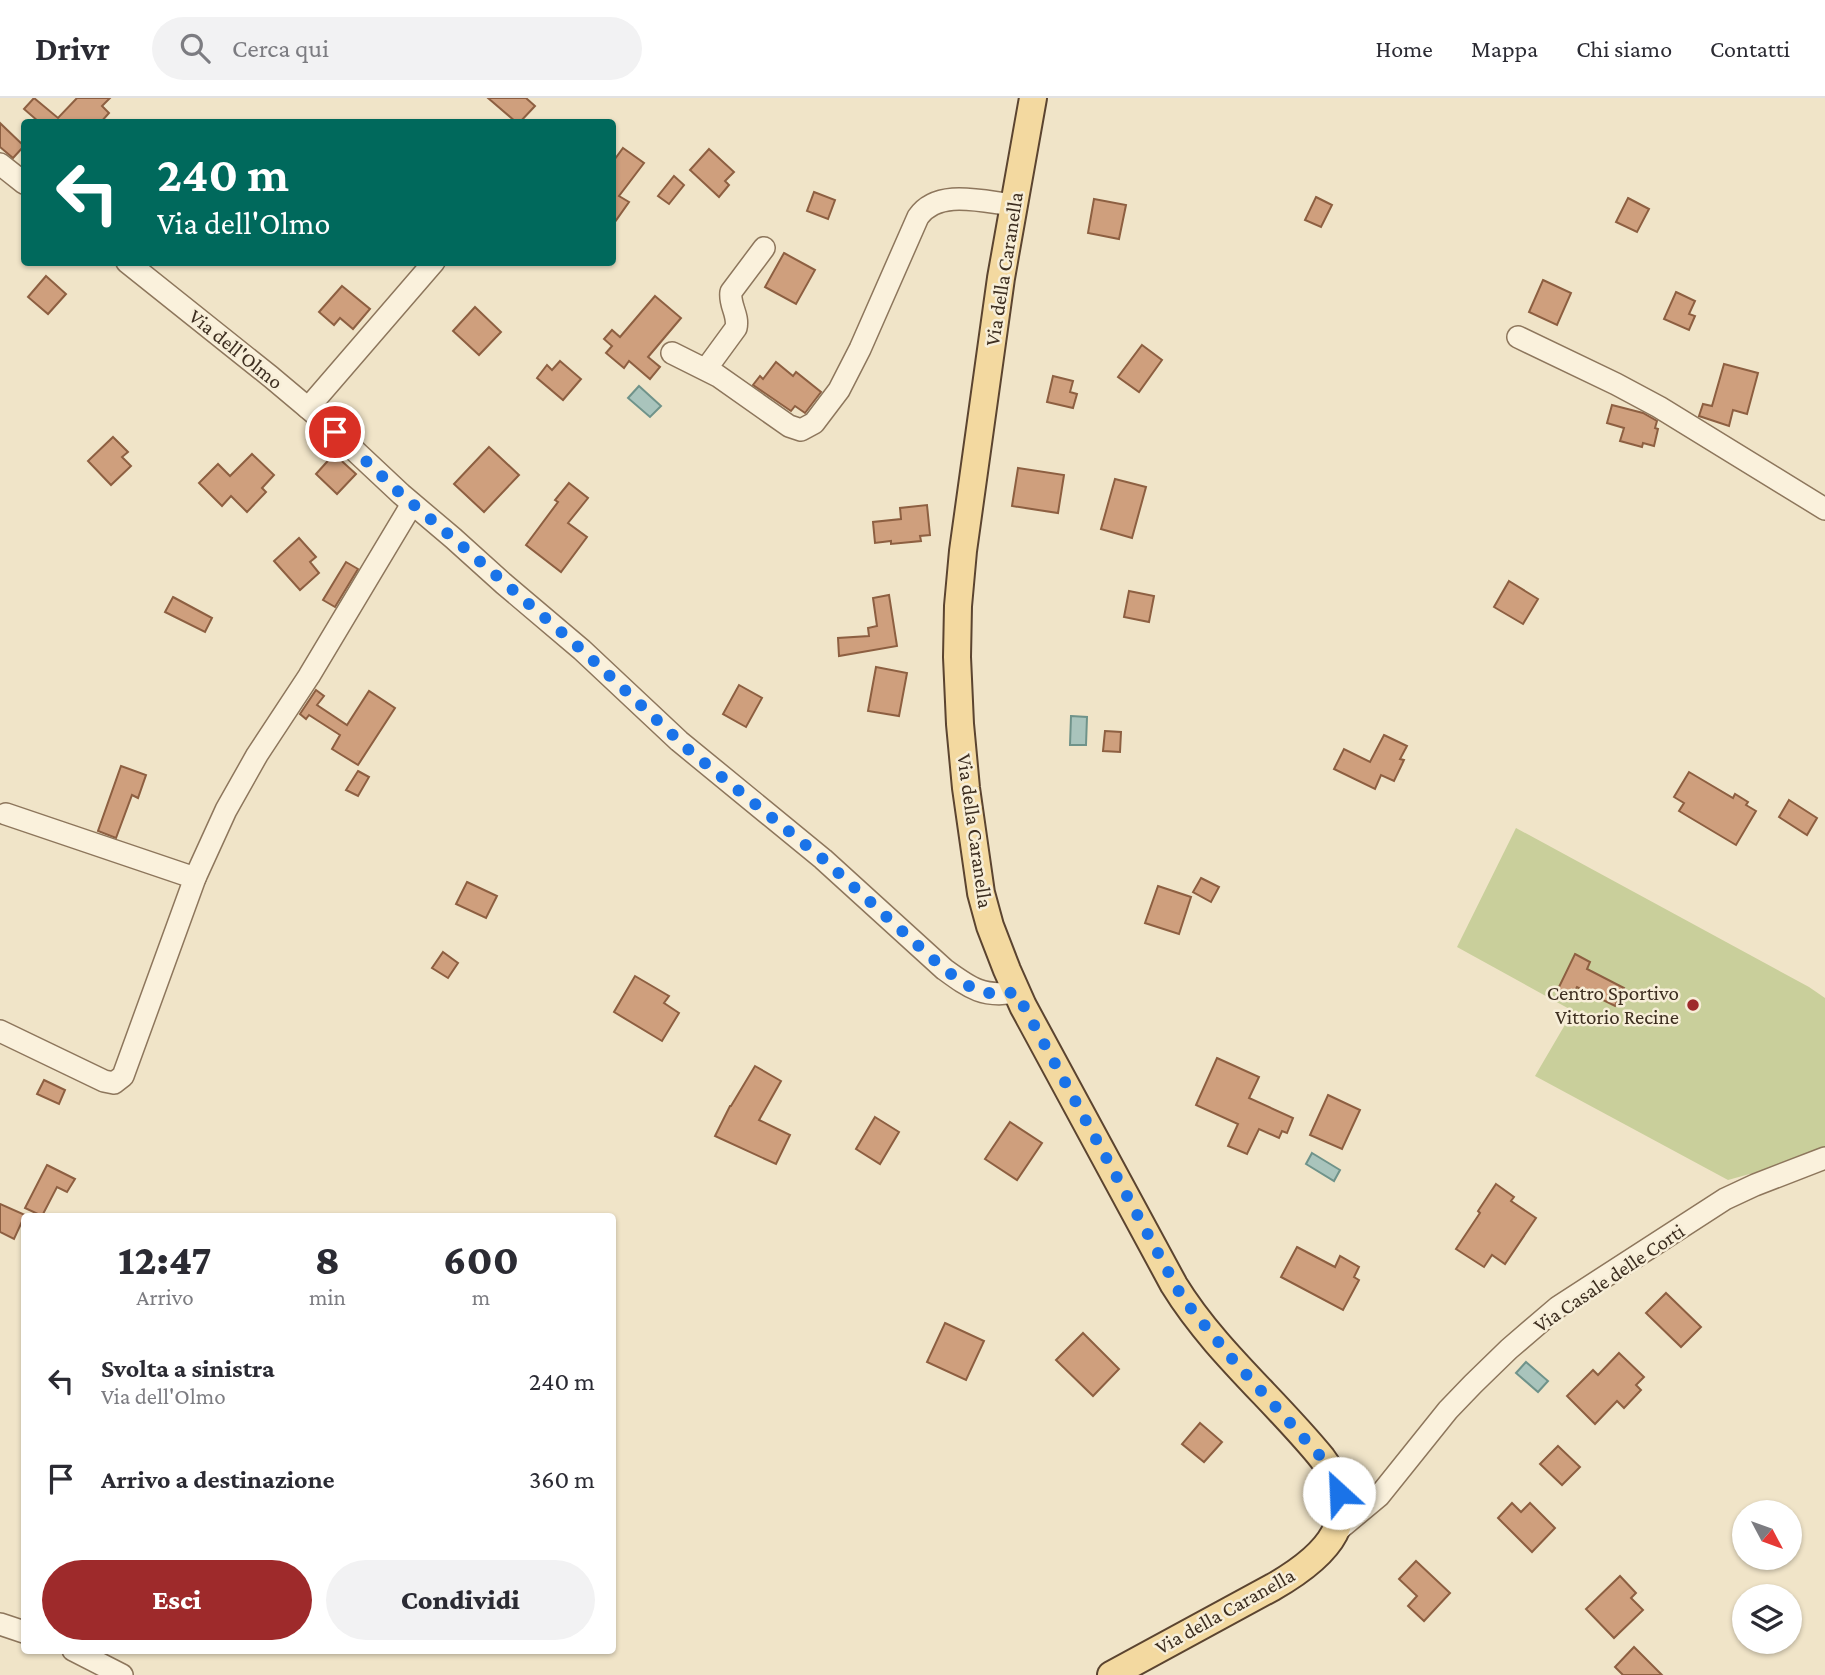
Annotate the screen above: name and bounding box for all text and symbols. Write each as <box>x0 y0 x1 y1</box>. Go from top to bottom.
search box <box>152 17 642 80</box>
icon: search <box>176 29 214 67</box>
text: Drivr <box>35 30 110 67</box>
text: Cerca qui <box>232 34 329 63</box>
text: Home <box>1375 35 1433 62</box>
text: Mappa <box>1471 35 1538 62</box>
text: Chi siamo <box>1576 35 1672 62</box>
text: Contatti <box>1710 35 1790 62</box>
icon: left <box>42 147 133 238</box>
text: 240 m <box>157 147 289 202</box>
street label: Via della Caranella <box>980 190 1028 348</box>
text: Via dell'Olmo <box>157 205 330 241</box>
street label: Via dell'Olmo <box>184 304 288 394</box>
pin <box>305 402 365 462</box>
icon: arrive <box>316 413 354 451</box>
street label: Via della Caranella <box>952 752 998 910</box>
place label: Centro Sportivo Vittorio Recine <box>1547 981 1679 1029</box>
marker: Centro Sportivo Vittorio Recine <box>1685 997 1701 1013</box>
street label: Via Casale delle Corti <box>1529 1218 1689 1337</box>
text: 12:47 <box>118 1236 212 1283</box>
text: 8 <box>315 1236 340 1283</box>
text: 600 <box>443 1236 519 1283</box>
text: Arrivo <box>136 1284 194 1310</box>
text: min <box>309 1284 346 1310</box>
text: m <box>472 1284 490 1310</box>
text: Svolta a sinistra <box>101 1354 275 1383</box>
icon: left <box>42 1362 80 1400</box>
text: 240 m <box>529 1367 595 1396</box>
text: Via dell'Olmo <box>101 1383 226 1409</box>
position arrow <box>1302 1456 1376 1530</box>
icon: arrive <box>42 1460 80 1498</box>
text: Arrivo a destinazione <box>101 1465 335 1494</box>
text: 360 m <box>529 1465 595 1494</box>
north arrow <box>1732 1500 1802 1570</box>
map controls <box>1732 1500 1802 1654</box>
button: Esci <box>42 1560 312 1640</box>
button: Condividi <box>326 1560 595 1640</box>
street label: Via della Caranella <box>1151 1563 1299 1659</box>
button: layers <box>1732 1584 1802 1654</box>

